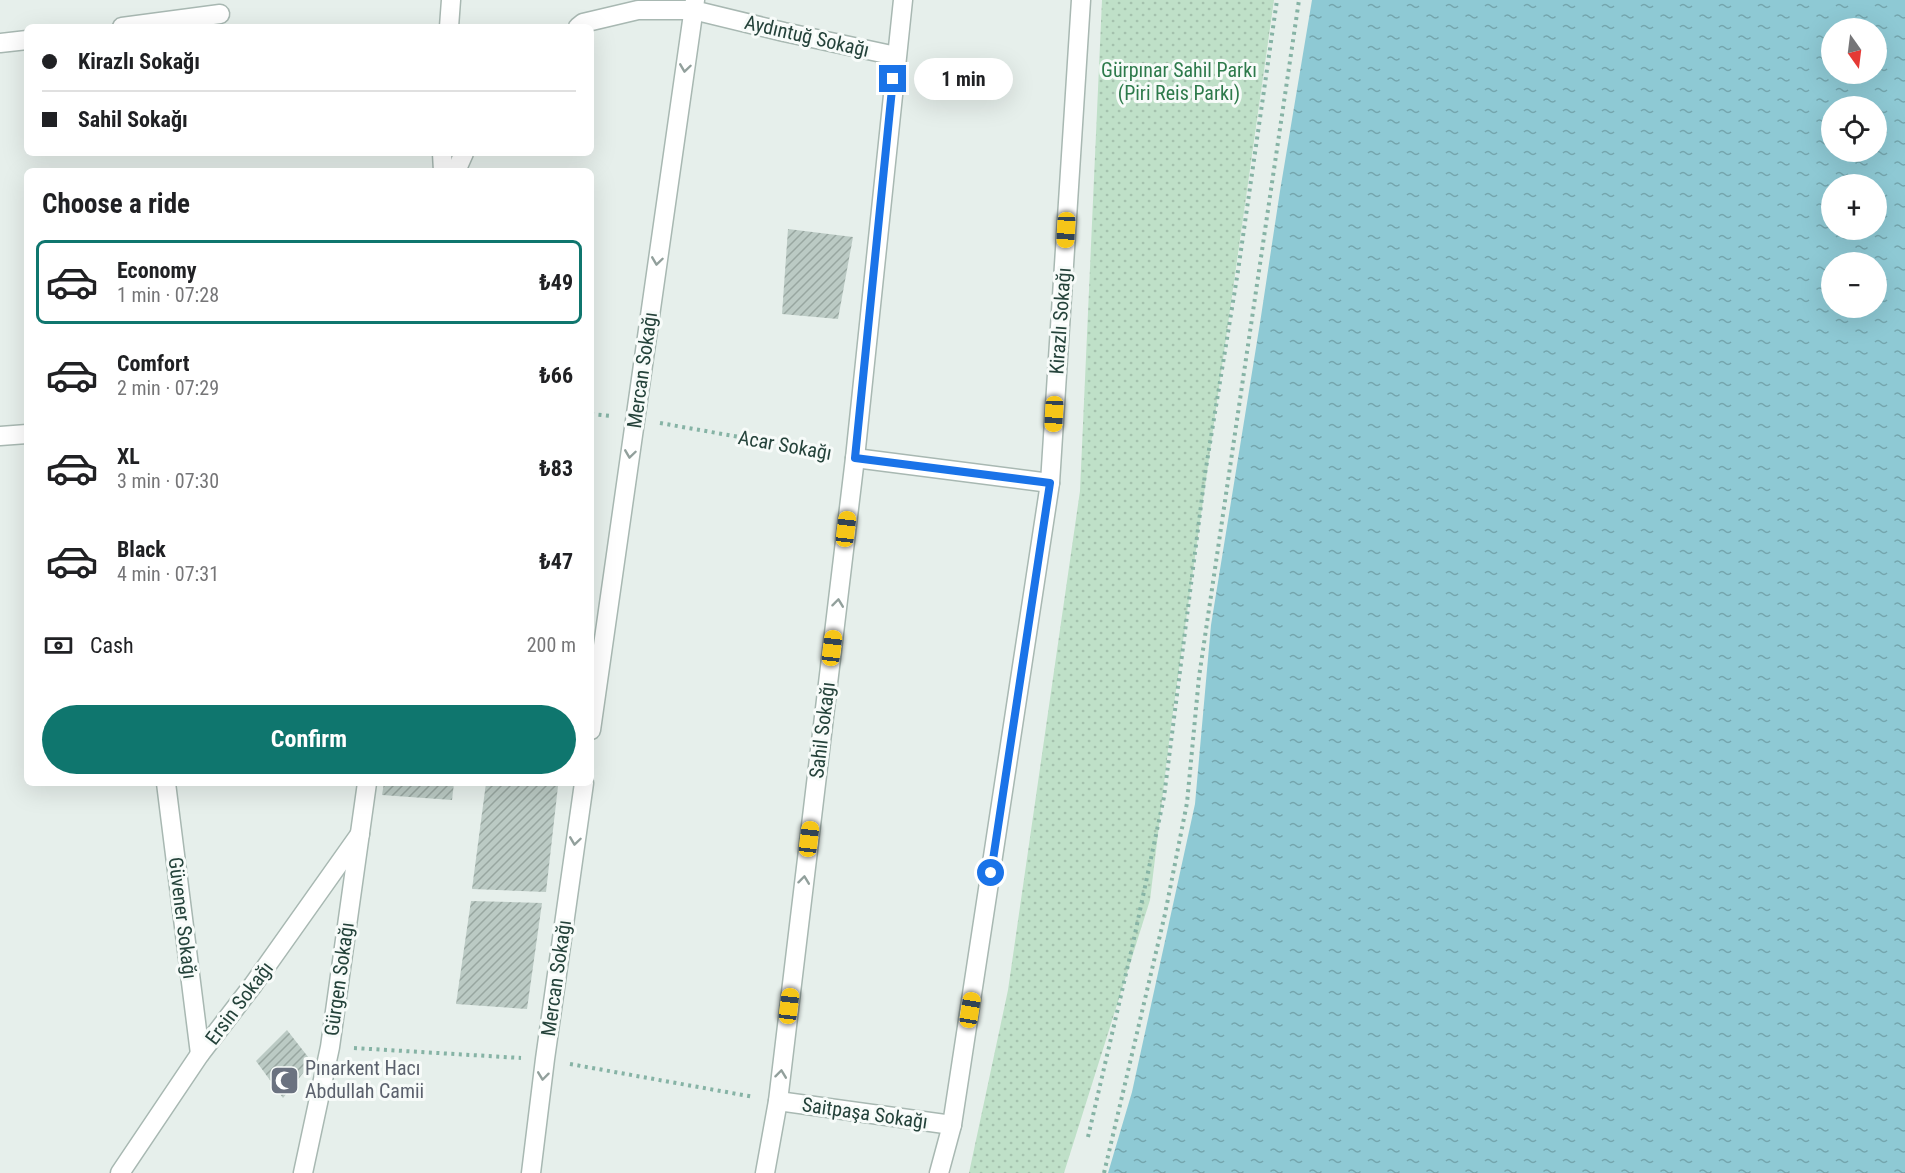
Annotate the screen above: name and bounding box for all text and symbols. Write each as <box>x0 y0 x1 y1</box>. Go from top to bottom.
street label: Aydıntuğ Sokağı <box>742 10 872 62</box>
north arrow <box>1821 18 1887 84</box>
map controls <box>1821 18 1887 318</box>
text: Kirazlı Sokağı <box>78 49 200 74</box>
callout: 1 min <box>914 58 1013 100</box>
park label: Gürpınar Sahil Parkı (Piri Reis Parkı) <box>1101 58 1257 105</box>
one-way arrow <box>679 63 691 72</box>
route end <box>879 65 906 92</box>
text: 1 min <box>941 67 986 91</box>
button: locate <box>1821 96 1887 162</box>
text: Sahil Sokağı <box>78 107 188 132</box>
button: + <box>1821 174 1887 240</box>
text: Choose a ride <box>42 188 190 220</box>
car <box>1056 212 1076 248</box>
button: − <box>1821 252 1887 318</box>
icon: car <box>45 255 99 309</box>
one-way arrow <box>652 256 664 265</box>
text: Economy <box>117 258 197 283</box>
street label: Kirazlı Sokağı <box>1044 267 1076 375</box>
text: ₺49 <box>539 270 573 295</box>
text: 1 min · 07:28 <box>117 283 219 307</box>
street label: Mercan Sokağı <box>622 310 662 430</box>
icon: car <box>45 348 99 402</box>
text: Comfort <box>117 351 190 376</box>
text: ₺66 <box>539 363 573 388</box>
text: 2 min · 07:29 <box>117 376 219 400</box>
car <box>1044 396 1064 432</box>
street label: Acar Sokağı <box>736 425 834 465</box>
icon: car <box>45 441 99 495</box>
text: XL <box>117 444 140 469</box>
one-way arrow <box>624 449 636 459</box>
text: ₺83 <box>539 456 573 481</box>
text: 3 min · 07:30 <box>117 469 219 493</box>
car <box>835 510 857 548</box>
icon: car <box>45 534 99 588</box>
text: Black <box>117 537 166 562</box>
text: ₺47 <box>539 549 573 574</box>
text: 4 min · 07:31 <box>117 562 219 586</box>
one-way arrow <box>831 599 843 608</box>
icon: cash <box>42 629 75 662</box>
car <box>821 629 843 667</box>
text: Cash <box>90 633 134 658</box>
text: 200 m <box>527 633 576 657</box>
street label: Sahil Sokağı <box>804 680 840 780</box>
button: Confirm <box>42 705 576 774</box>
car <box>798 820 820 858</box>
one-way arrow <box>570 836 582 846</box>
street label: Güvener Sokağı <box>164 856 202 980</box>
route start <box>977 859 1004 886</box>
one-way arrow <box>798 876 810 885</box>
street label: Mercan Sokağı <box>536 918 576 1038</box>
street label: Gürgen Sokağı <box>319 921 359 1037</box>
street label: Ersin Sokağı <box>200 957 278 1049</box>
car <box>778 987 800 1025</box>
car <box>958 991 982 1029</box>
place label: Pınarkent Hacı Abdullah Camii <box>305 1056 424 1103</box>
mosque icon: Pınarkent Hacı Abdullah Camii <box>268 1064 300 1096</box>
one-way arrow <box>774 1069 787 1078</box>
one-way arrow <box>537 1071 550 1080</box>
street label: Saitpaşa Sokağı <box>801 1092 929 1134</box>

